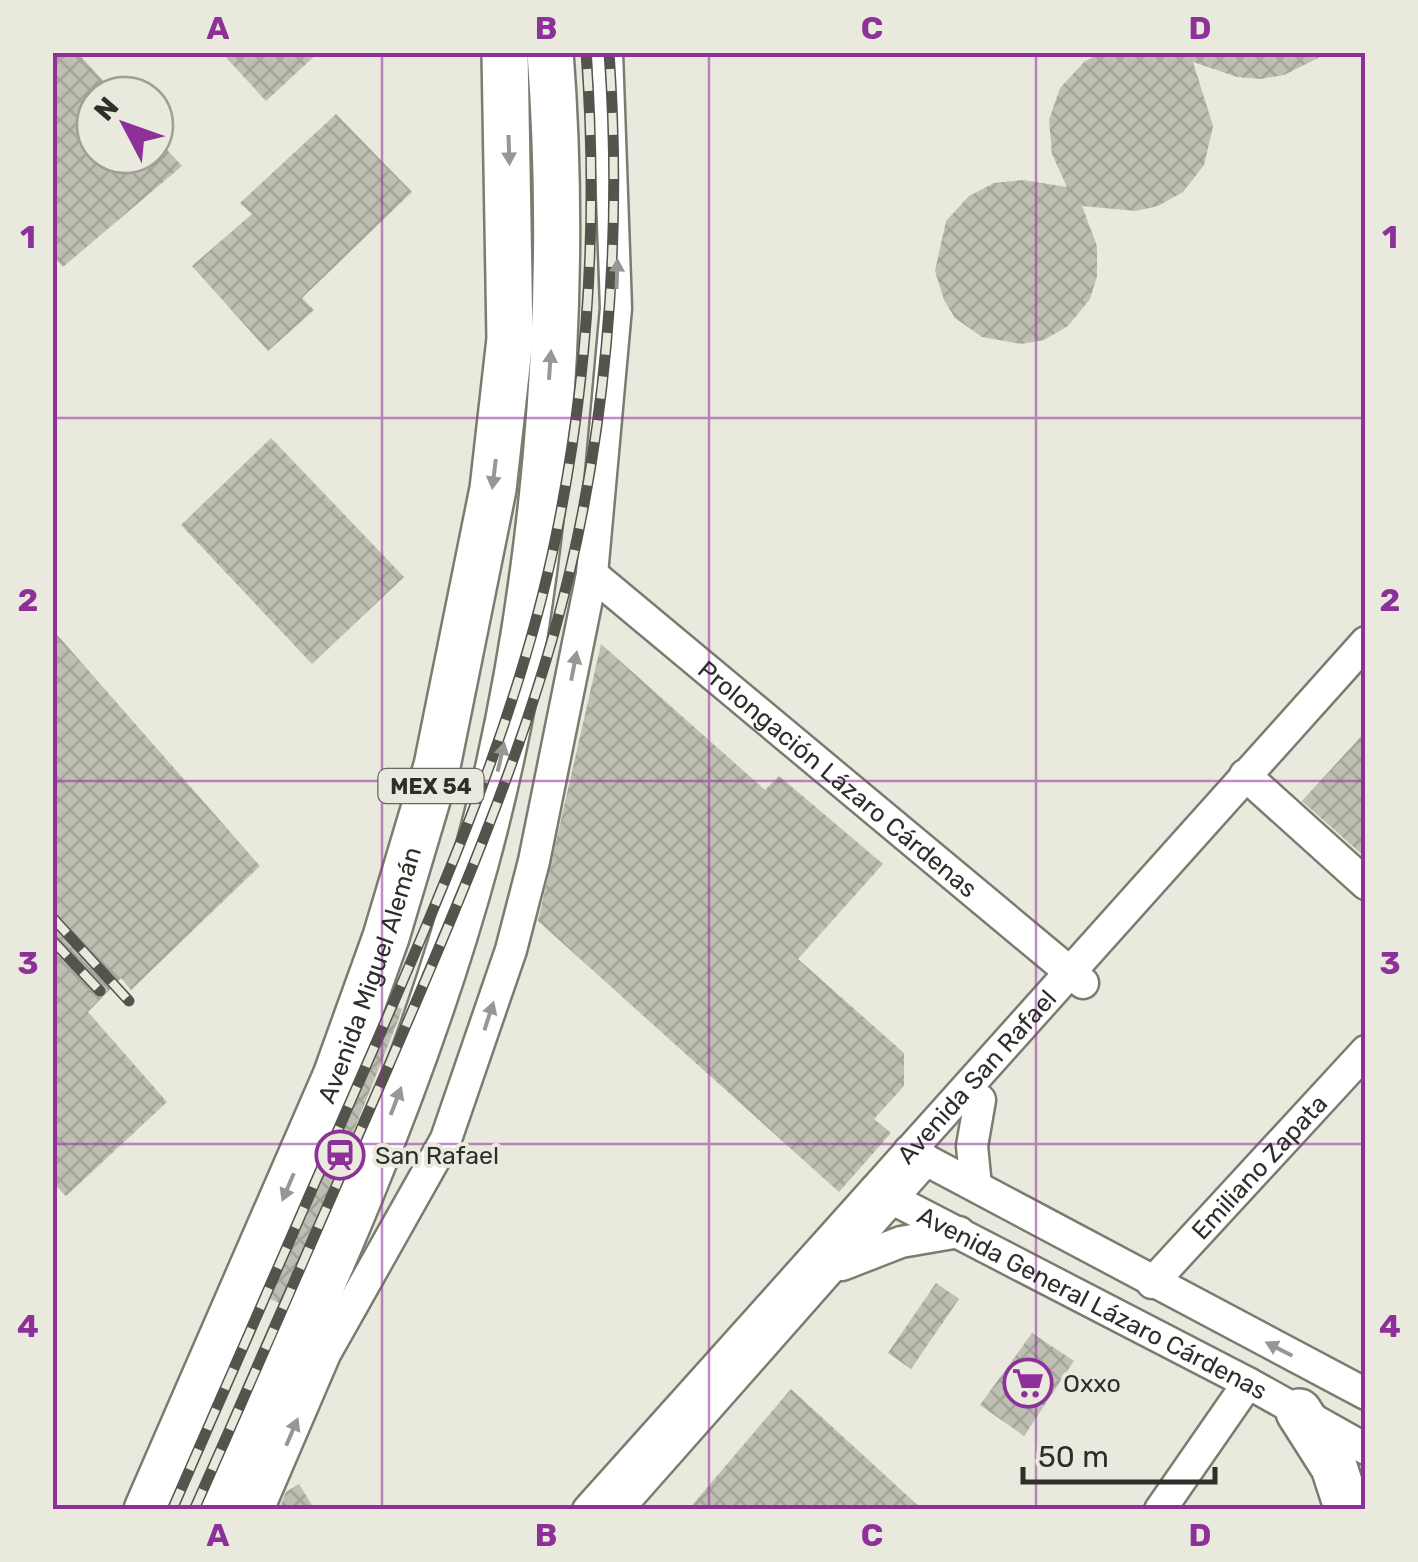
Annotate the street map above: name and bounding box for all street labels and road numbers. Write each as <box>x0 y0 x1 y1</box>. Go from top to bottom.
street label: Prolongación Lázaro Cárdenas <box>692 655 983 904</box>
road number: MEX 54 <box>378 769 484 803</box>
street label: Avenida Miguel Alemán <box>312 843 427 1108</box>
street label: Avenida San Rafael <box>891 984 1062 1170</box>
street label: Emiliano Zapata <box>1186 1089 1333 1245</box>
street label: Avenida General Lázaro Cárdenas <box>913 1201 1272 1406</box>

